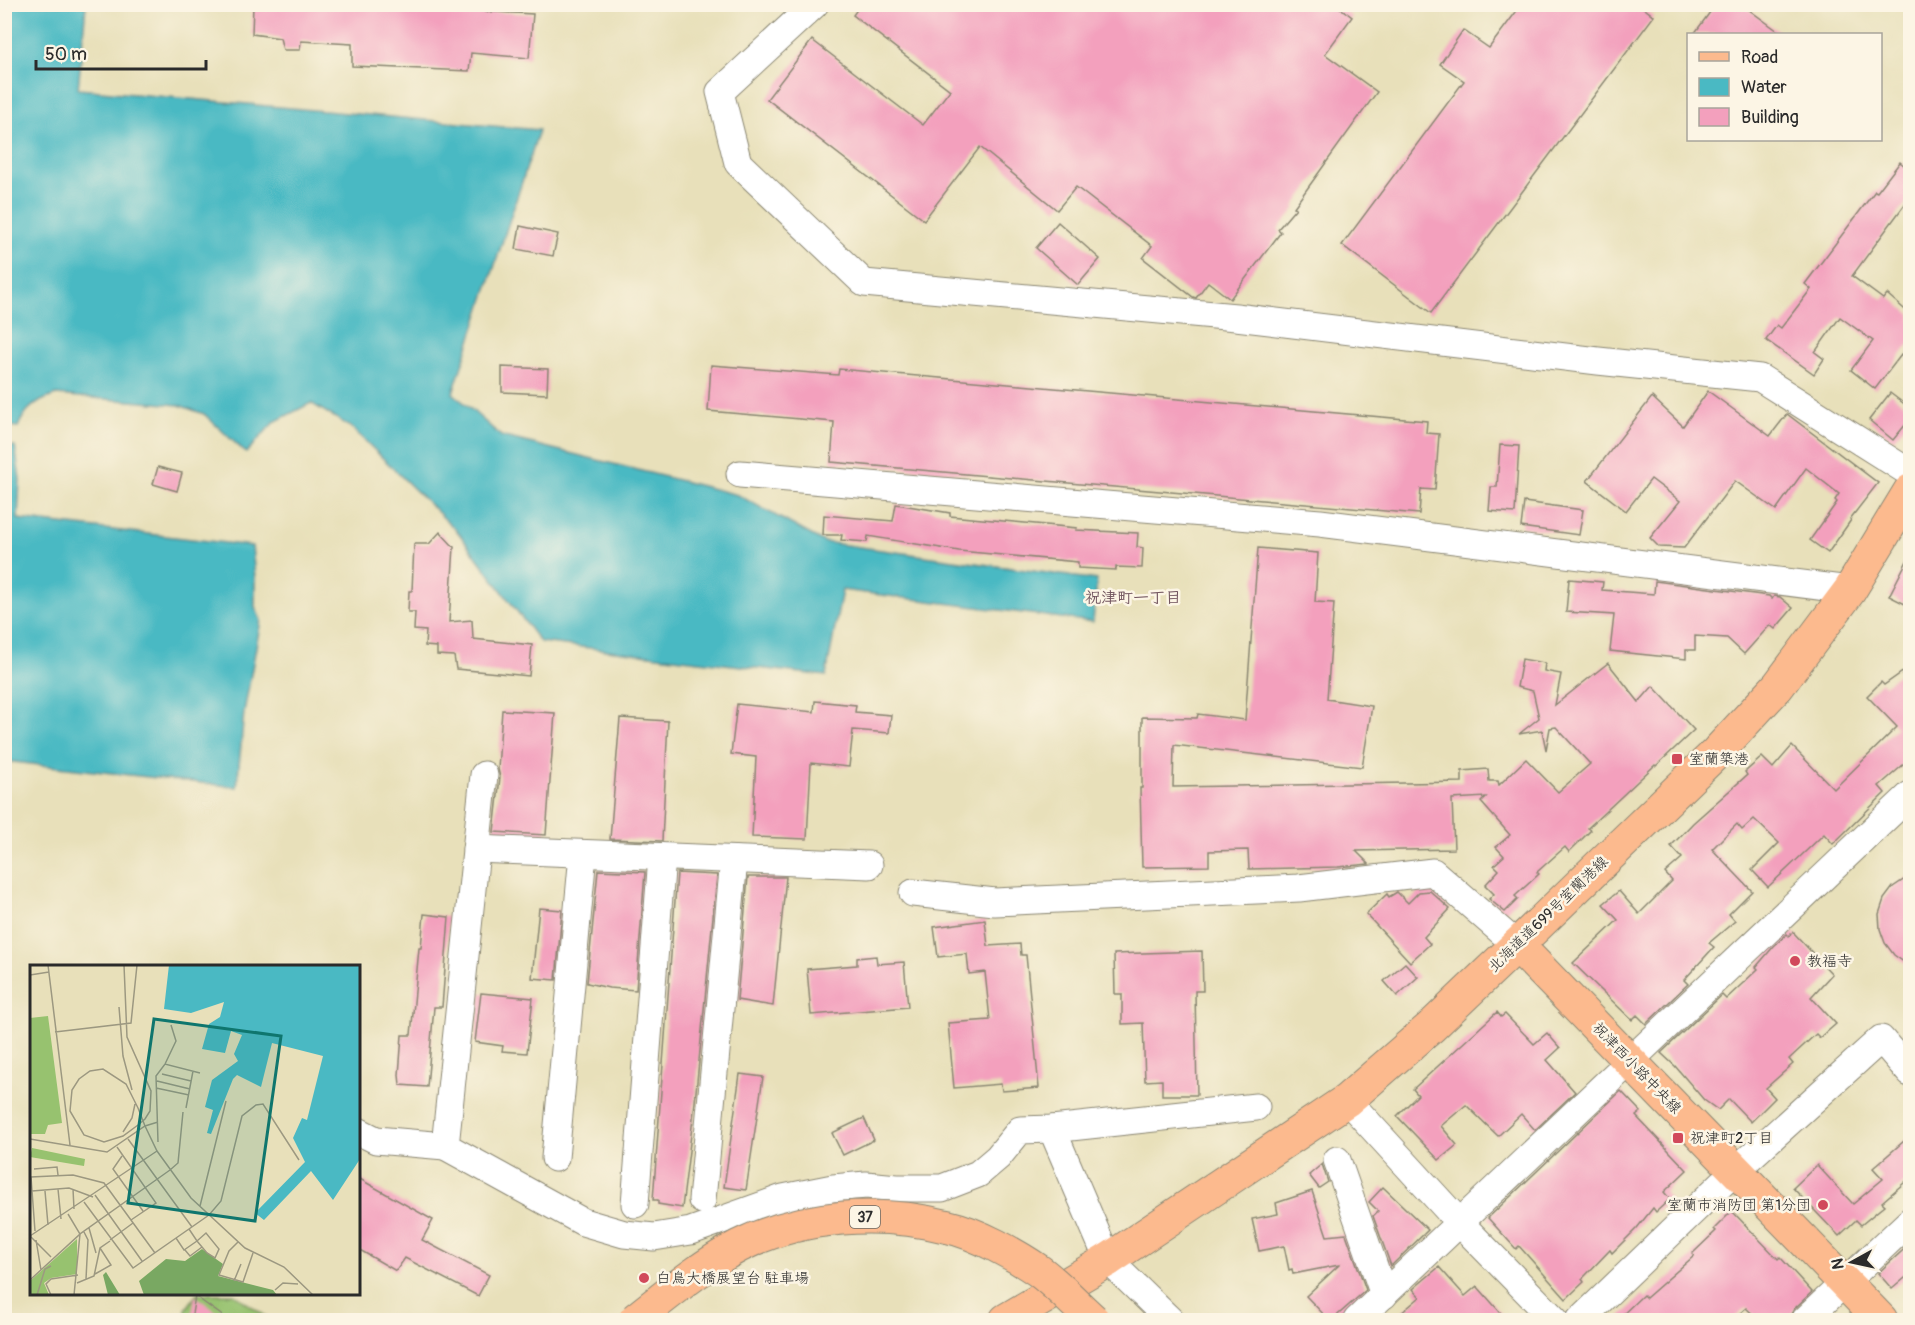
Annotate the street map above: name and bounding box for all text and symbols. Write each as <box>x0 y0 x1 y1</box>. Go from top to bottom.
scale bar <box>36 33 206 71</box>
legend <box>1687 33 1882 141</box>
text: 50 m <box>45 43 87 66</box>
text: Road <box>1741 46 1778 69</box>
text: Water <box>1741 76 1787 99</box>
text: Building <box>1741 106 1799 129</box>
district label: 祝津町一丁目 <box>1085 588 1181 608</box>
place label: 室蘭築港 <box>1689 750 1749 769</box>
marker: 室蘭築港 <box>1670 752 1684 766</box>
street label: 北海道道699号室蘭港線 <box>1484 852 1612 976</box>
place label: 教福寺 <box>1807 952 1852 971</box>
marker: 教福寺 <box>1788 954 1802 968</box>
inset map <box>30 965 360 1295</box>
street label: 祝津西小路中央線 <box>1588 1019 1685 1118</box>
place label: 祝津町2丁目 <box>1690 1129 1773 1148</box>
marker: 祝津町2丁目 <box>1671 1131 1685 1145</box>
place label: 室蘭市消防団 第1分団 <box>1667 1196 1811 1215</box>
marker: 室蘭市消防団 第1分団 <box>1816 1198 1830 1212</box>
road number: 37 <box>850 1206 880 1228</box>
north arrow <box>1822 1232 1882 1292</box>
text: N <box>1827 1257 1849 1271</box>
place label: 白鳥大橋展望台 駐車場 <box>656 1269 809 1288</box>
marker: 白鳥大橋展望台 駐車場 <box>637 1271 651 1285</box>

